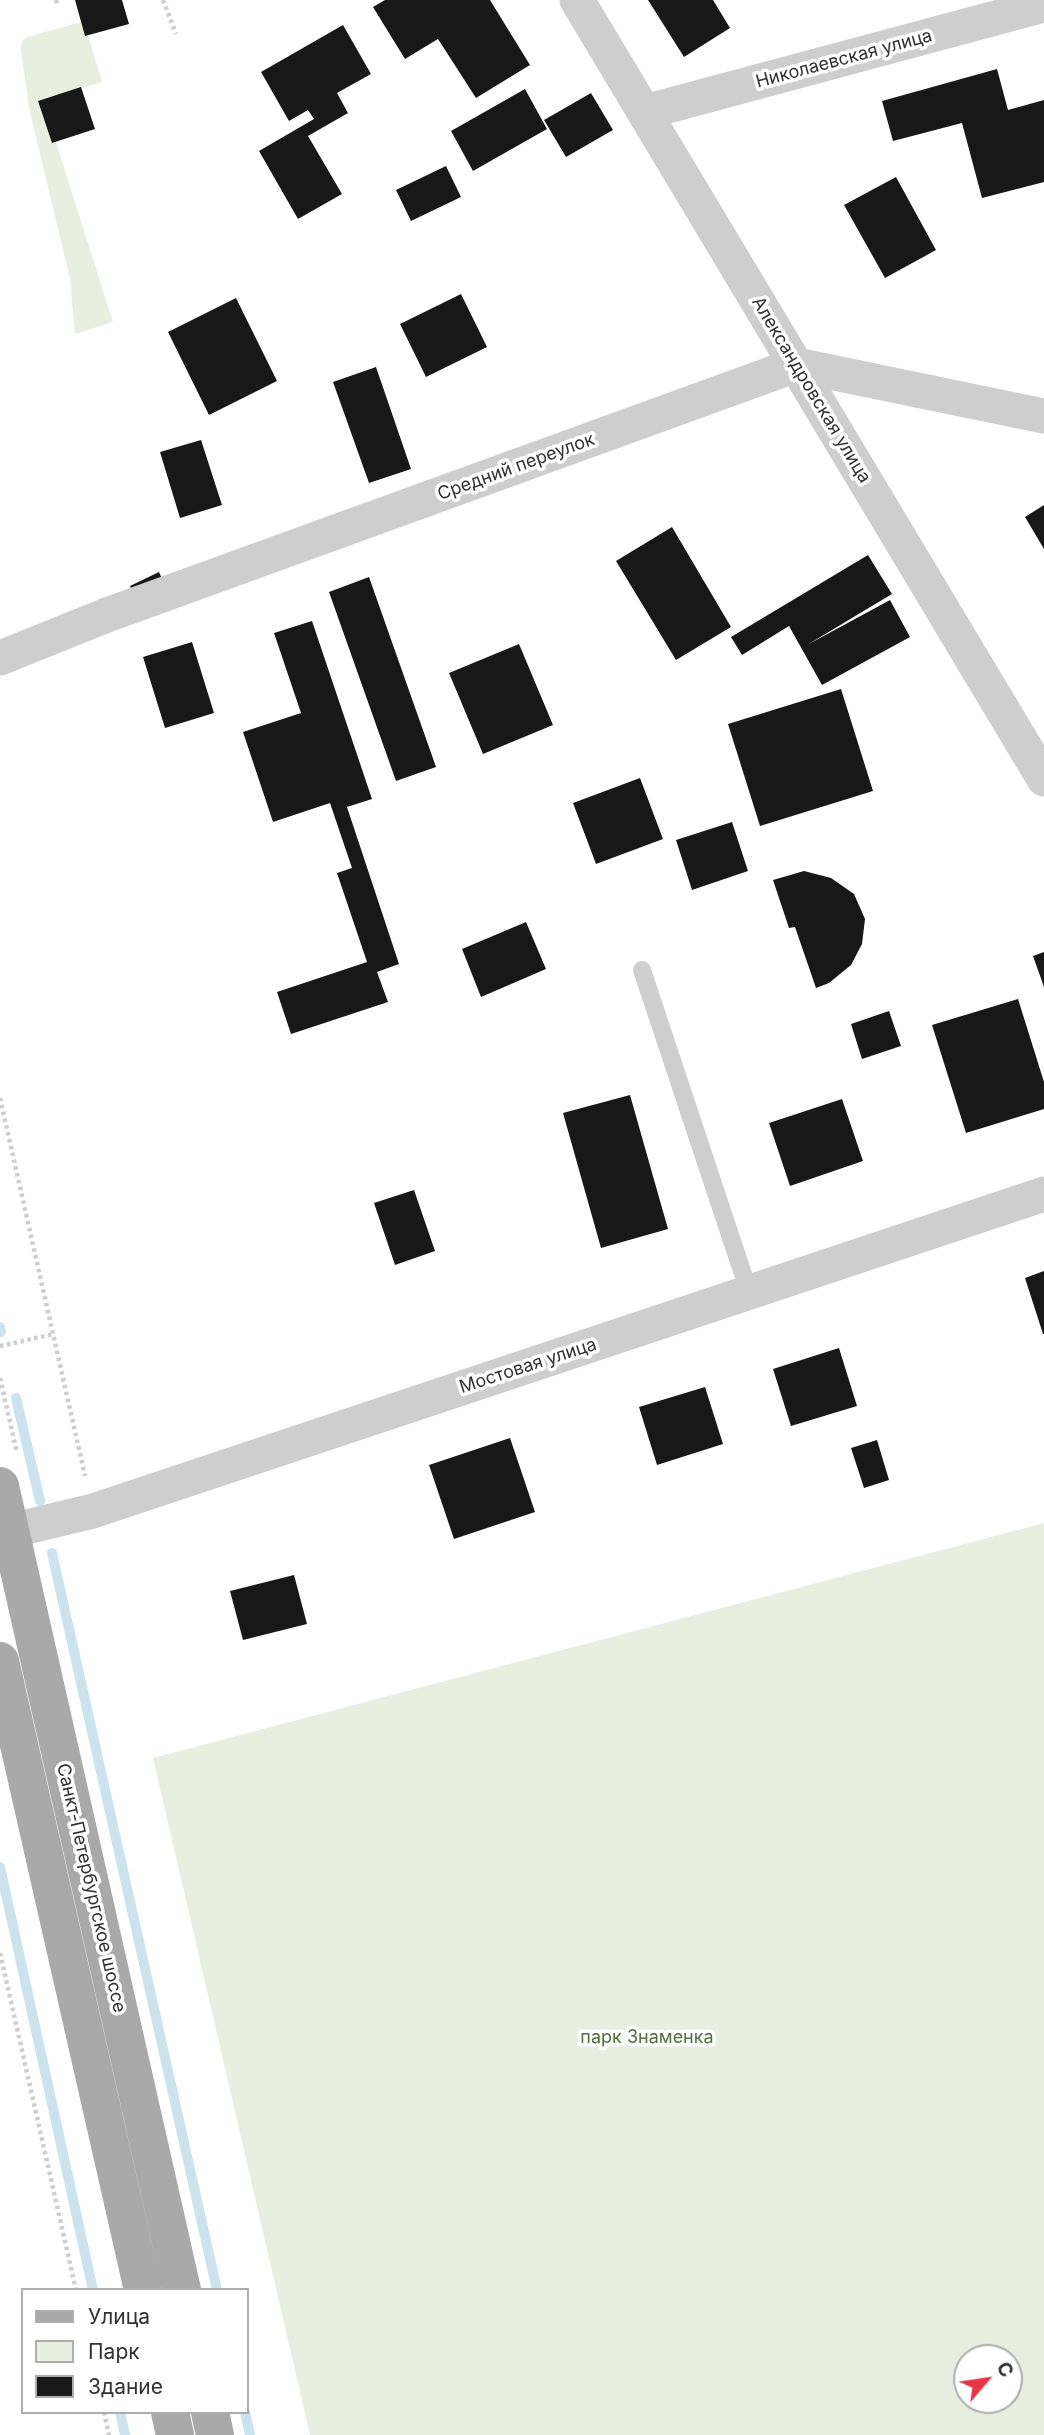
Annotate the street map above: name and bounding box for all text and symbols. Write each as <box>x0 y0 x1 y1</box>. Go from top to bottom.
street label: Николаевская улица <box>753 25 935 93</box>
street label: Александровская улица <box>747 293 875 487</box>
street label: Средний переулок <box>435 429 597 505</box>
street label: Мостовая улица <box>457 1334 599 1398</box>
street label: Санкт-Петербургское шоссе <box>52 1761 130 2015</box>
park label: парк Знаменка <box>580 2027 714 2049</box>
legend <box>21 2288 248 2414</box>
text: Улица <box>88 2304 150 2329</box>
text: Парк <box>88 2339 140 2364</box>
north arrow <box>953 2344 1023 2414</box>
text: С <box>992 2358 1019 2381</box>
text: Здание <box>88 2374 163 2399</box>

